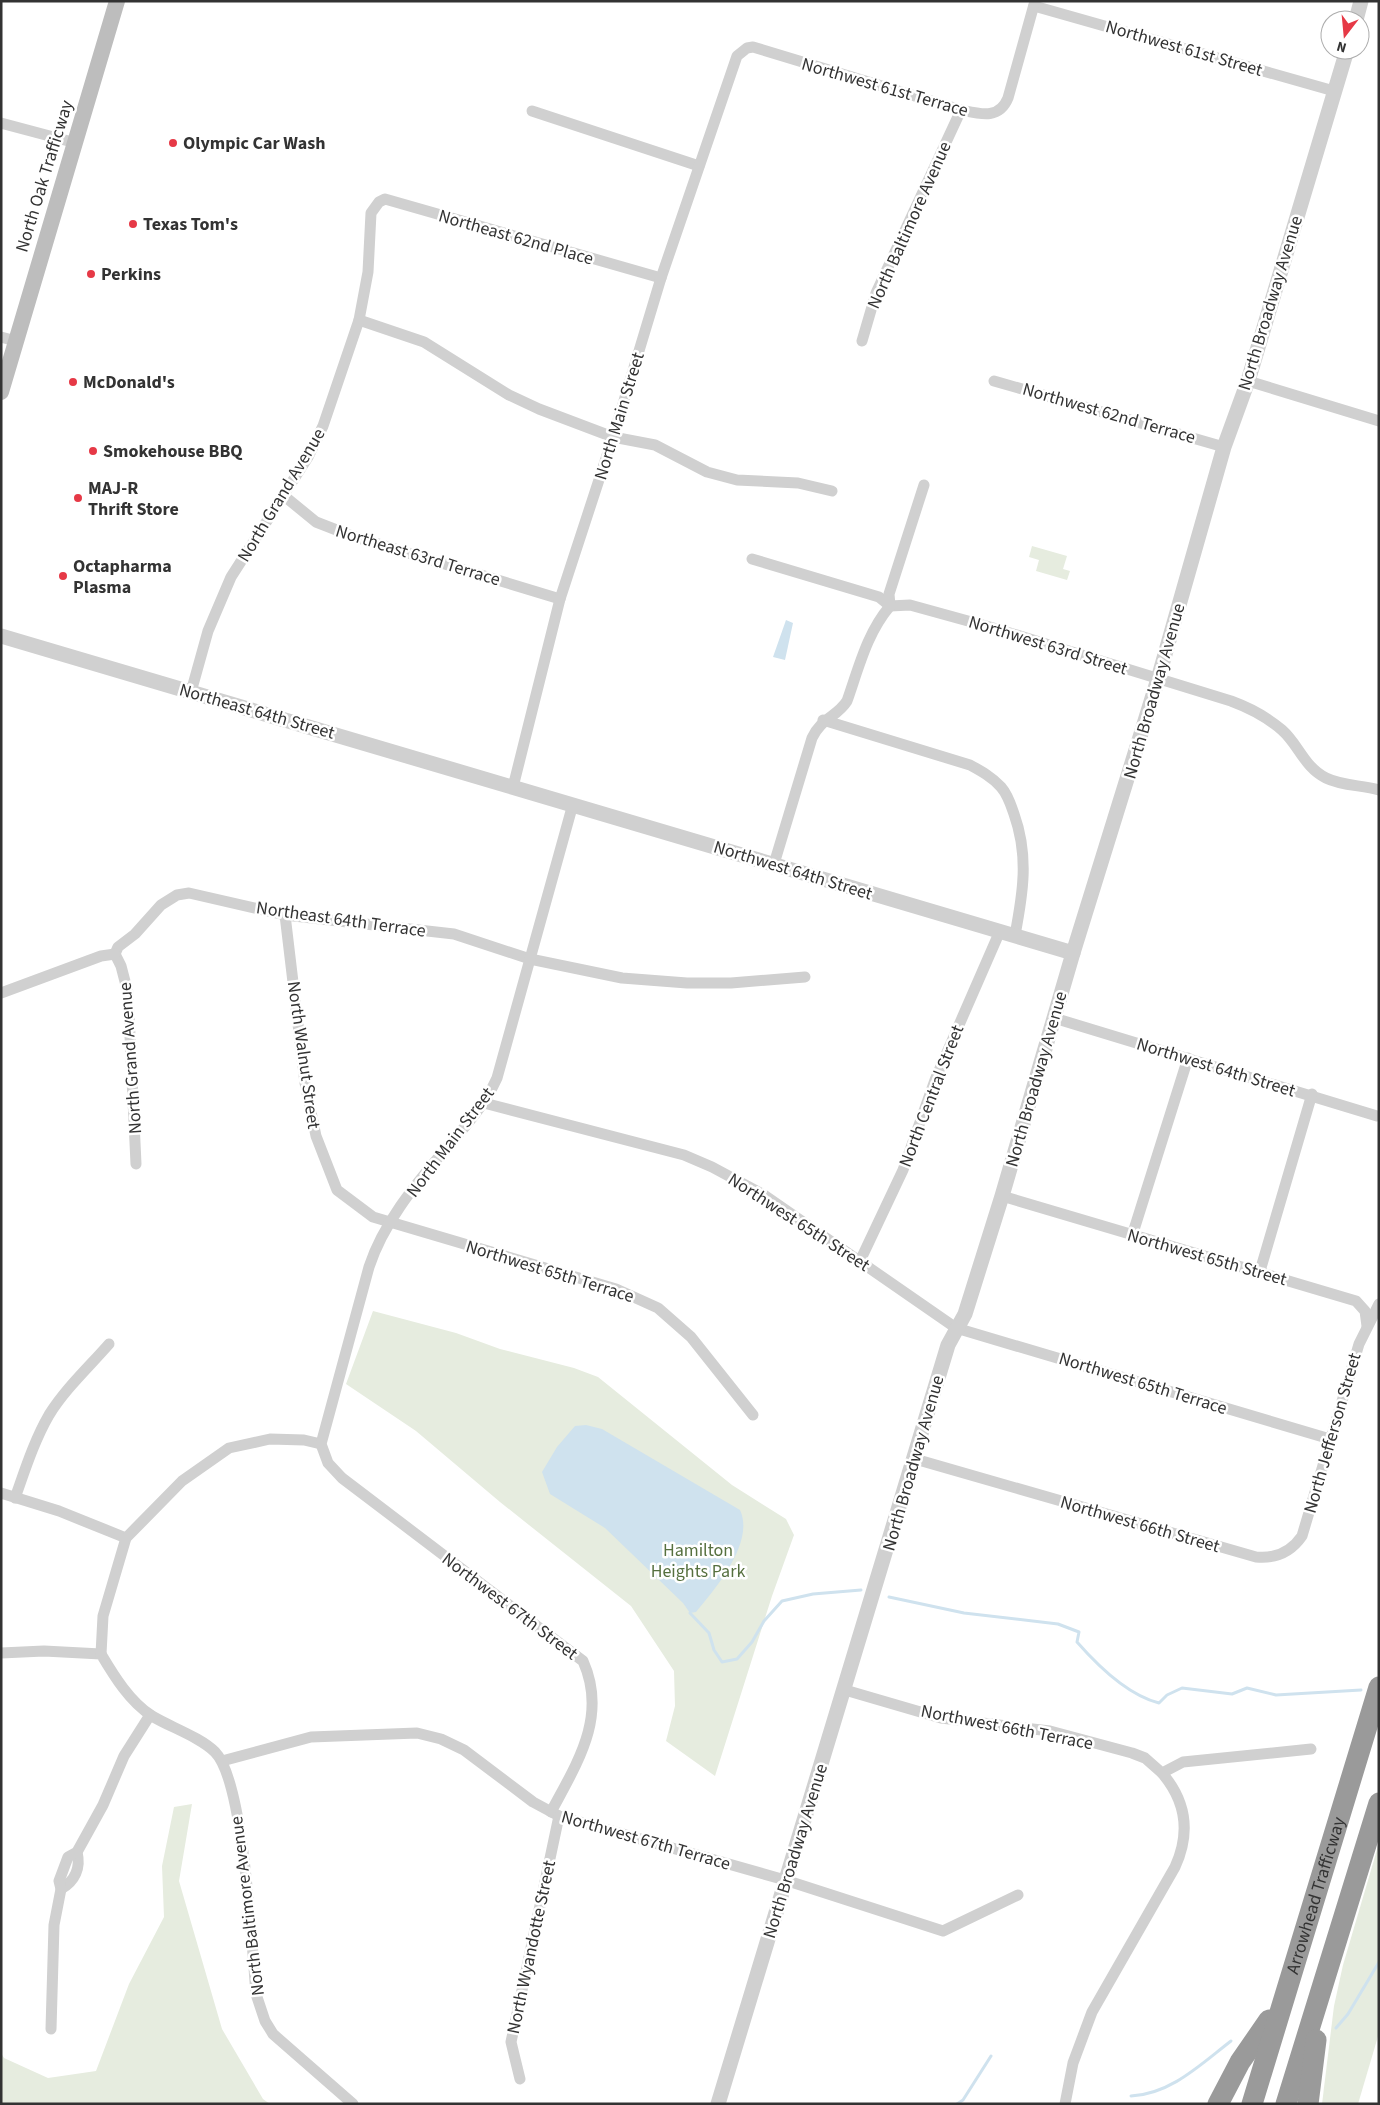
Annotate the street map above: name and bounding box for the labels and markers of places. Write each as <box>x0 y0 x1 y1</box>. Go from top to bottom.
place label: Olympic Car Wash <box>183 131 325 156</box>
marker: Olympic Car Wash <box>167 137 179 149</box>
place label: Texas Tom's <box>143 212 238 237</box>
marker: Texas Tom's <box>127 218 139 230</box>
place label: Perkins <box>101 262 161 287</box>
marker: Perkins <box>85 268 97 280</box>
place label: McDonald's <box>83 370 175 395</box>
marker: McDonald's <box>67 376 79 388</box>
place label: Smokehouse BBQ <box>103 439 243 464</box>
marker: Smokehouse BBQ <box>87 445 99 457</box>
place label: MAJ-R Thrift Store <box>88 476 179 522</box>
marker: MAJ-R Thrift Store <box>72 492 84 504</box>
place label: Octapharma Plasma <box>73 554 172 600</box>
marker: Octapharma Plasma <box>57 570 69 582</box>

